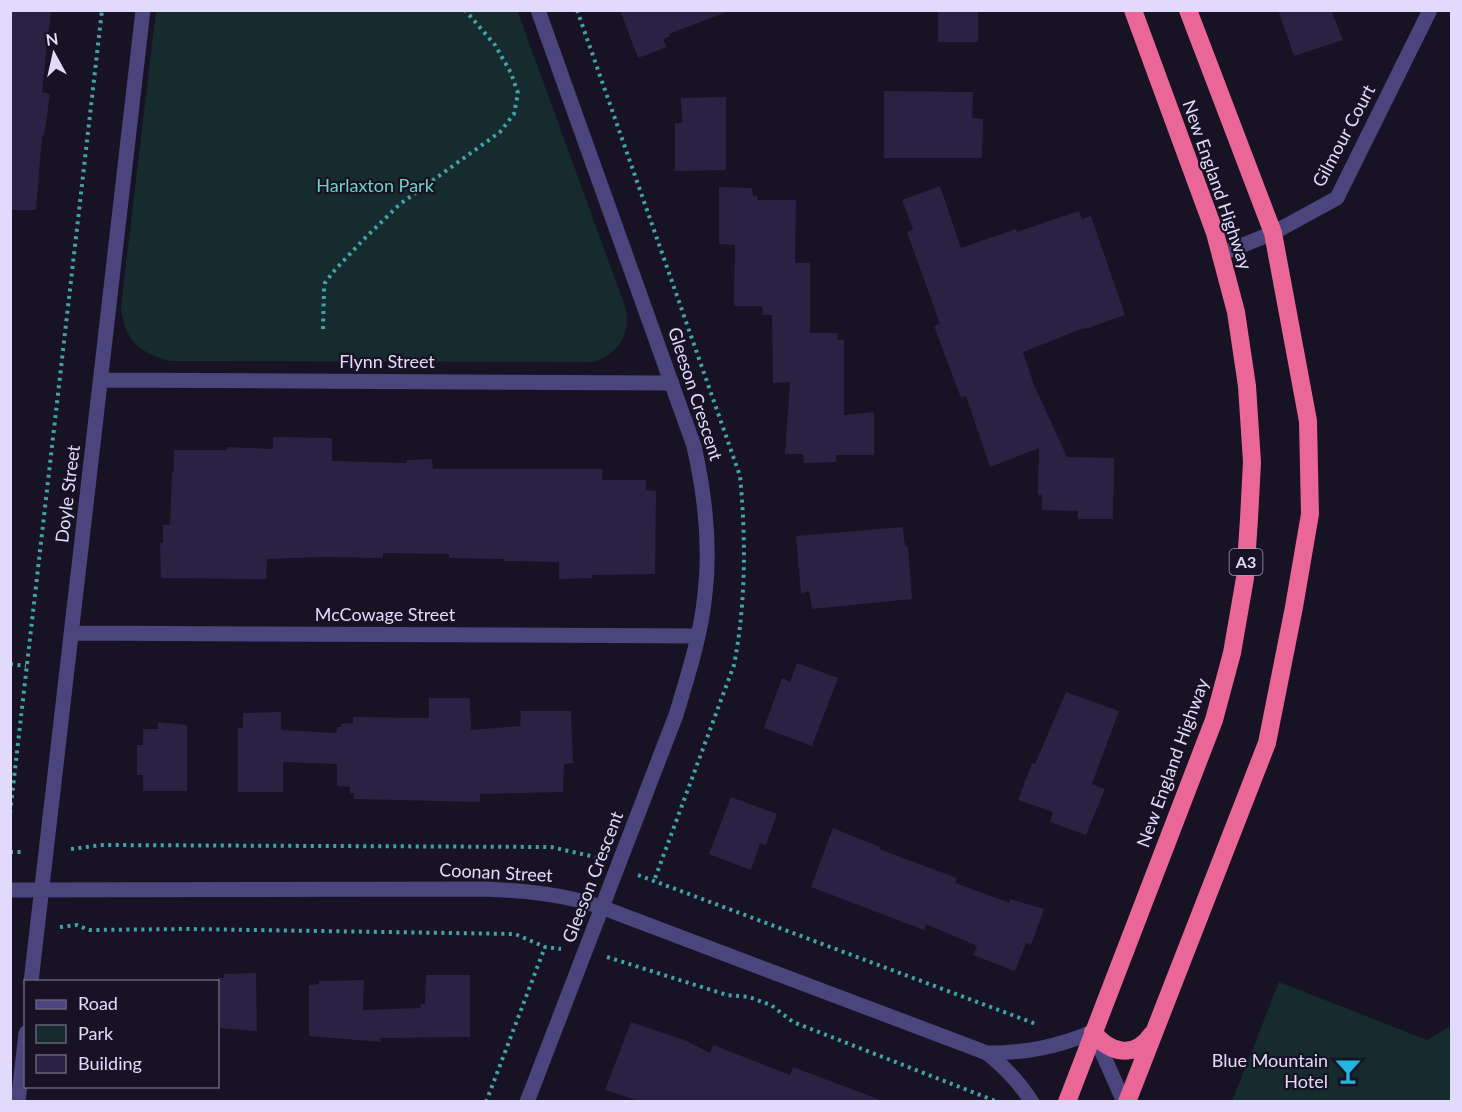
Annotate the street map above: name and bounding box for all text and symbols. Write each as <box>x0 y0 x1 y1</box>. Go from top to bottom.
north arrow <box>24 24 84 84</box>
text: N <box>44 28 59 49</box>
street label: Gilmour Court <box>1307 80 1380 190</box>
street label: New England Highway <box>1179 97 1258 273</box>
park label: Harlaxton Park <box>316 174 435 196</box>
street label: Gleeson Crescent <box>664 324 728 464</box>
street label: Flynn Street <box>339 350 435 372</box>
street label: Doyle Street <box>50 443 84 544</box>
road number: A3 <box>1230 549 1262 575</box>
street label: McCowage Street <box>315 603 456 625</box>
street label: New England Highway <box>1131 675 1213 850</box>
street label: Gleeson Crescent <box>557 807 627 945</box>
street label: Coonan Street <box>439 858 554 886</box>
legend <box>24 980 219 1088</box>
text: Road <box>78 992 118 1014</box>
text: Park <box>78 1022 114 1044</box>
place label: Blue Mountain Hotel <box>1212 1049 1328 1092</box>
text: Building <box>78 1052 142 1074</box>
bar icon: Blue Mountain Hotel <box>1333 1056 1363 1086</box>

